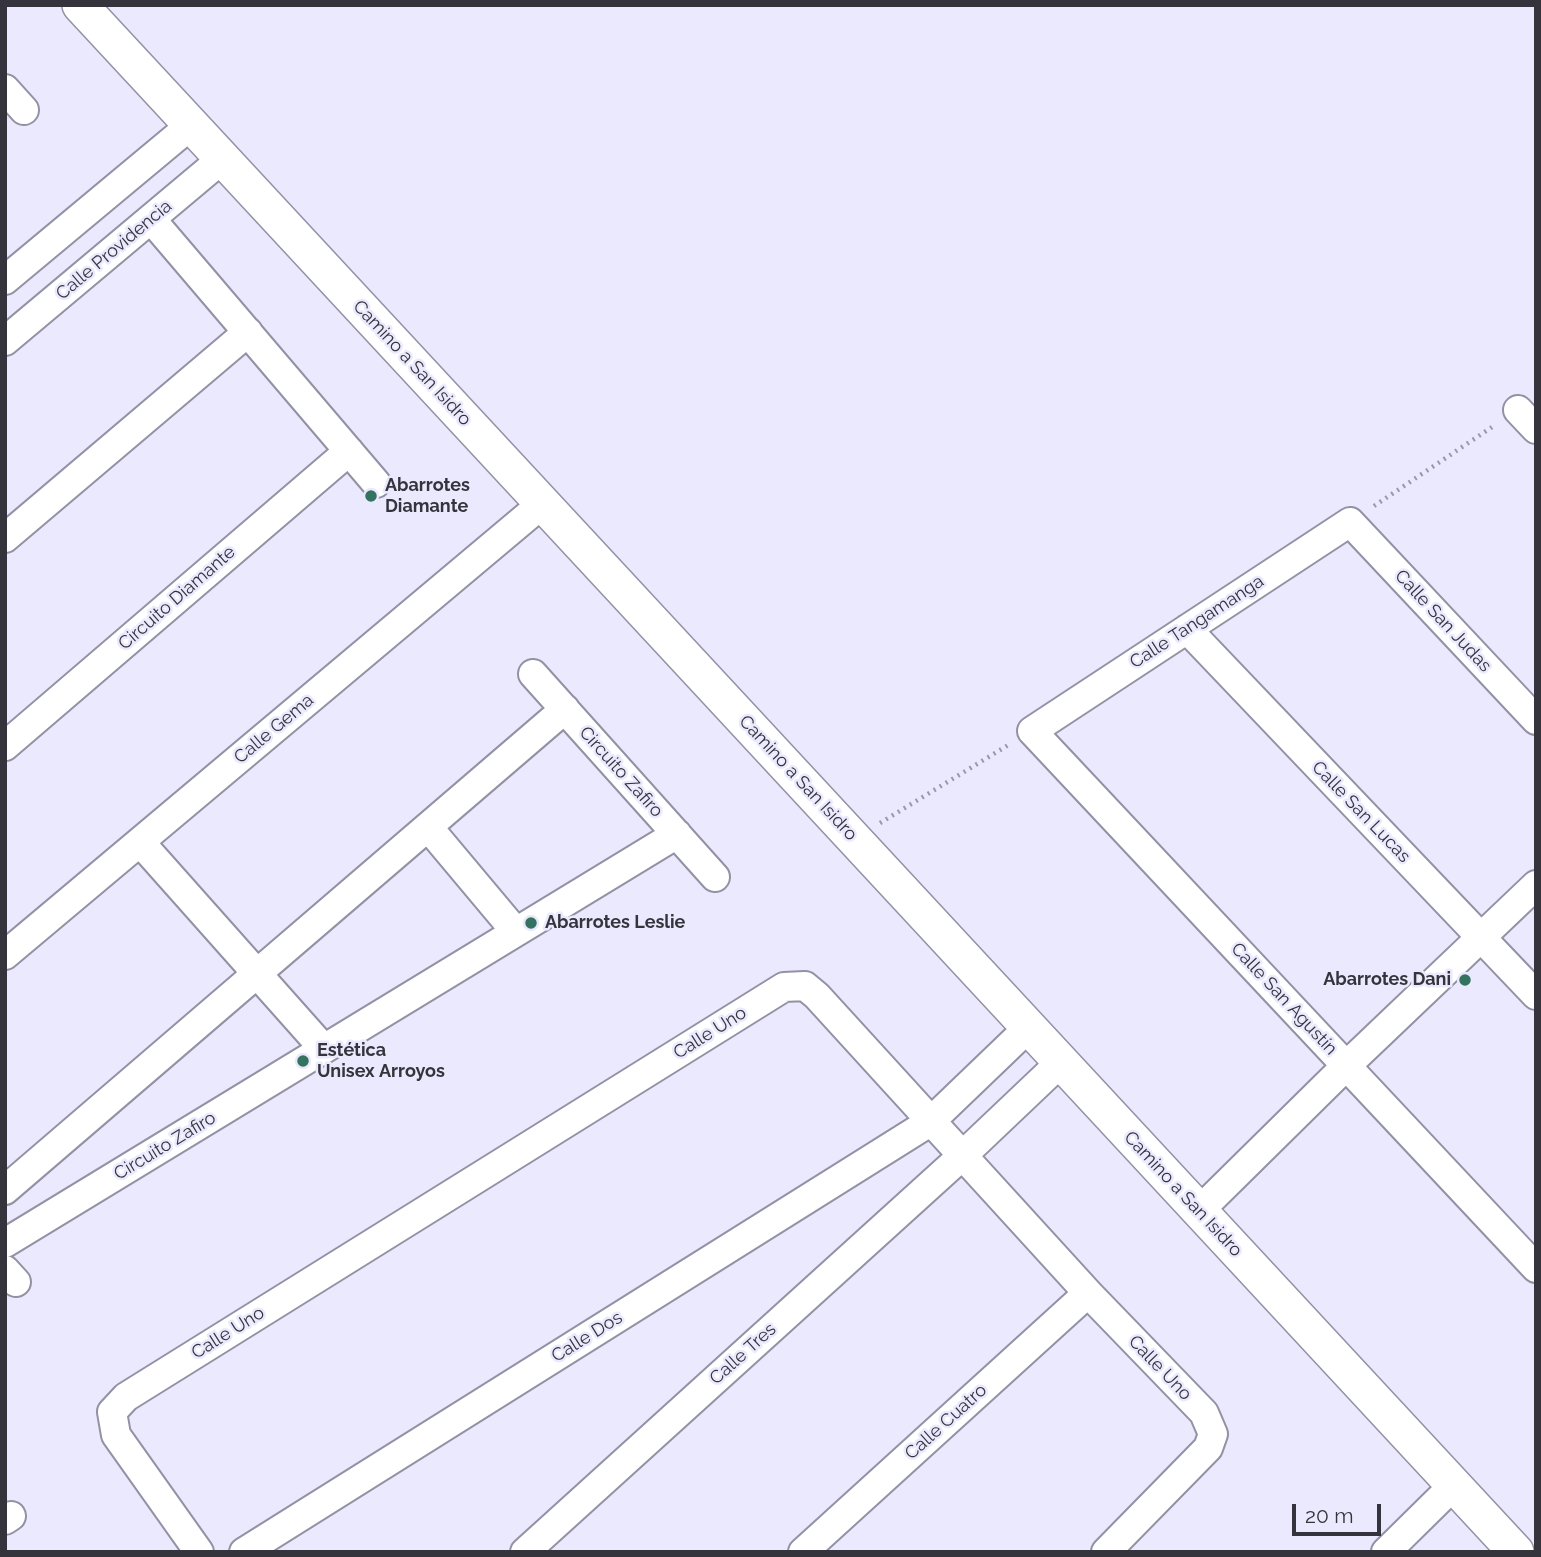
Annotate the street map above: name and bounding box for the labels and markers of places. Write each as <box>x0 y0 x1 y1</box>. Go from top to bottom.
place label: Abarrotes Diamante <box>385 475 470 518</box>
marker: Abarrotes Diamante <box>363 488 379 504</box>
place label: Abarrotes Leslie <box>545 912 685 934</box>
marker: Abarrotes Leslie <box>523 915 539 931</box>
place label: Abarrotes Dani <box>1323 969 1451 991</box>
marker: Abarrotes Dani <box>1457 972 1473 988</box>
place label: Estética Unisex Arroyos <box>317 1040 445 1082</box>
marker: Estética Unisex Arroyos <box>295 1053 311 1069</box>

